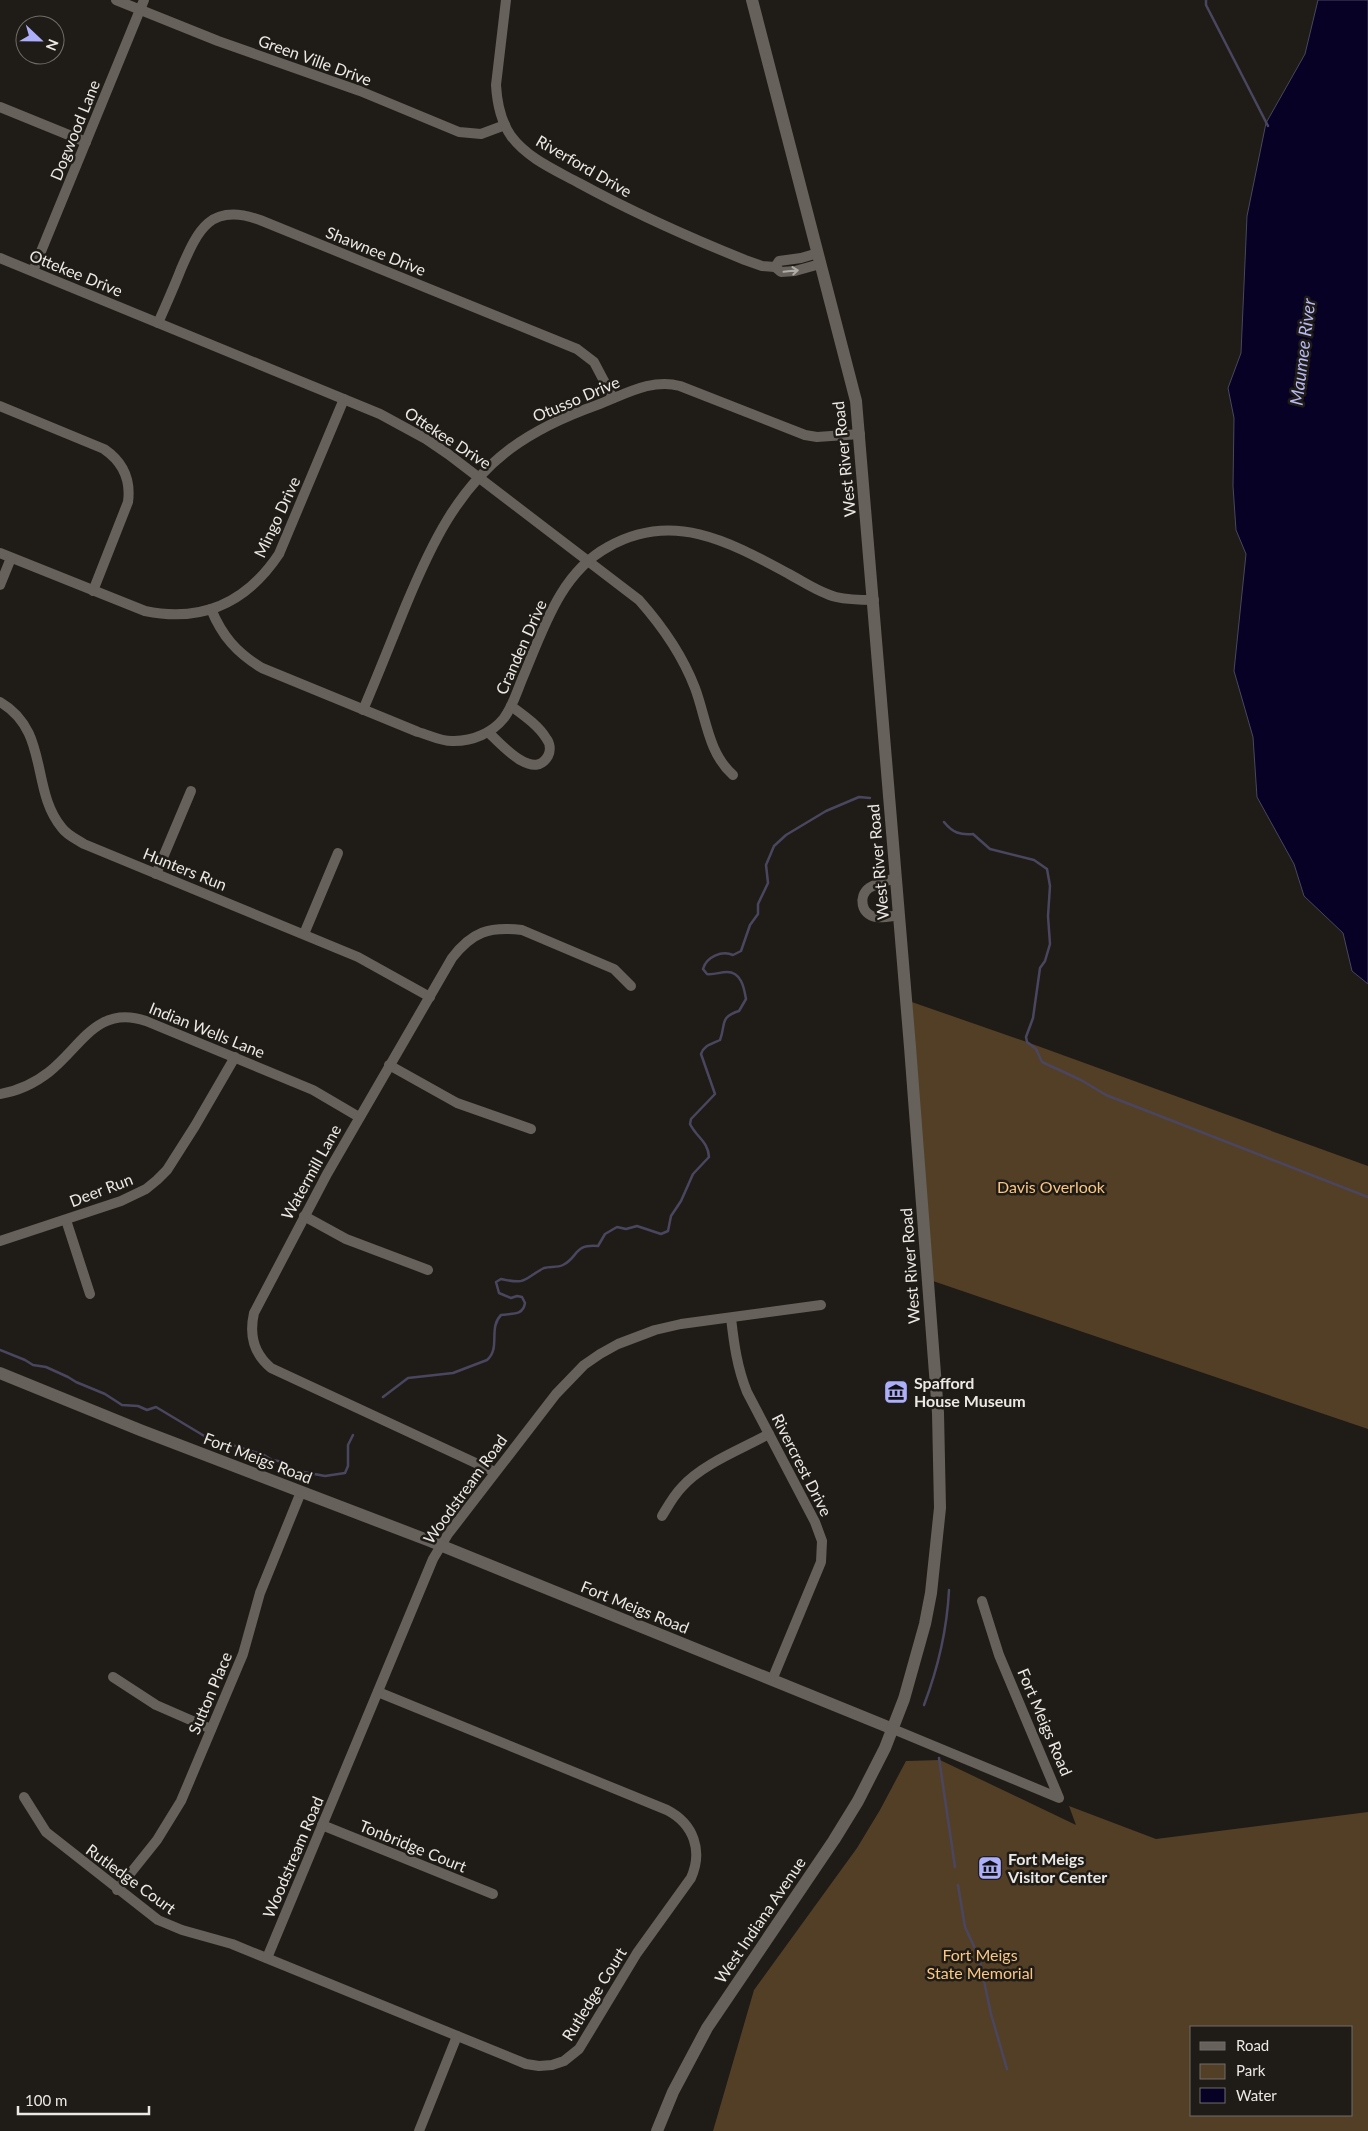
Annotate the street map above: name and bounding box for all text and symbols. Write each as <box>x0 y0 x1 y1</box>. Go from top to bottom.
north arrow <box>15 15 65 65</box>
street label: Green Ville Drive <box>256 30 374 89</box>
text: N <box>43 37 62 53</box>
street label: Dogwood Lane <box>46 77 103 183</box>
street label: Riverford Drive <box>533 131 635 201</box>
street label: Shawnee Drive <box>323 222 429 279</box>
street label: Ottekee Drive <box>27 245 126 300</box>
one-way arrow <box>783 266 799 275</box>
water label: Maumee River <box>1285 296 1320 406</box>
street label: Otusso Drive <box>529 372 622 425</box>
street label: West River Road <box>828 400 859 518</box>
street label: Ottekee Drive <box>402 403 495 472</box>
street label: Mingo Drive <box>250 473 304 560</box>
street label: Cranden Drive <box>491 596 550 697</box>
street label: West River Road <box>863 803 892 921</box>
street label: Hunters Run <box>141 843 230 894</box>
street label: Indian Wells Lane <box>147 998 268 1061</box>
street label: Watermill Lane <box>277 1121 344 1223</box>
street label: Deer Run <box>67 1169 135 1210</box>
park label: Davis Overlook <box>997 1177 1106 1196</box>
street label: West River Road <box>896 1207 923 1325</box>
place label: Spafford House Museum <box>914 1373 1026 1410</box>
museum icon: Spafford House Museum <box>883 1379 909 1405</box>
street label: Rivercrest Drive <box>769 1410 836 1519</box>
street label: Fort Meigs Road <box>201 1428 315 1487</box>
street label: Woodstream Road <box>419 1431 511 1547</box>
street label: Fort Meigs Road <box>578 1576 692 1637</box>
street label: Sutton Place <box>184 1649 235 1737</box>
street label: Fort Meigs Road <box>1014 1665 1077 1778</box>
street label: Woodstream Road <box>258 1793 327 1920</box>
street label: Tonbridge Court <box>357 1815 470 1876</box>
street label: Rutledge Court <box>83 1840 180 1918</box>
place label: Fort Meigs Visitor Center <box>1007 1849 1107 1886</box>
street label: West Indiana Avenue <box>710 1853 809 1987</box>
museum icon: Fort Meigs Visitor Center <box>977 1855 1003 1881</box>
street label: Rutledge Court <box>557 1943 630 2044</box>
park label: Fort Meigs State Memorial <box>927 1945 1033 1982</box>
legend <box>1190 2026 1353 2116</box>
text: Road <box>1236 2036 1269 2054</box>
text: Park <box>1236 2061 1266 2079</box>
scale bar <box>18 2084 149 2116</box>
text: Water <box>1236 2086 1277 2104</box>
text: 100 m <box>25 2091 67 2109</box>

